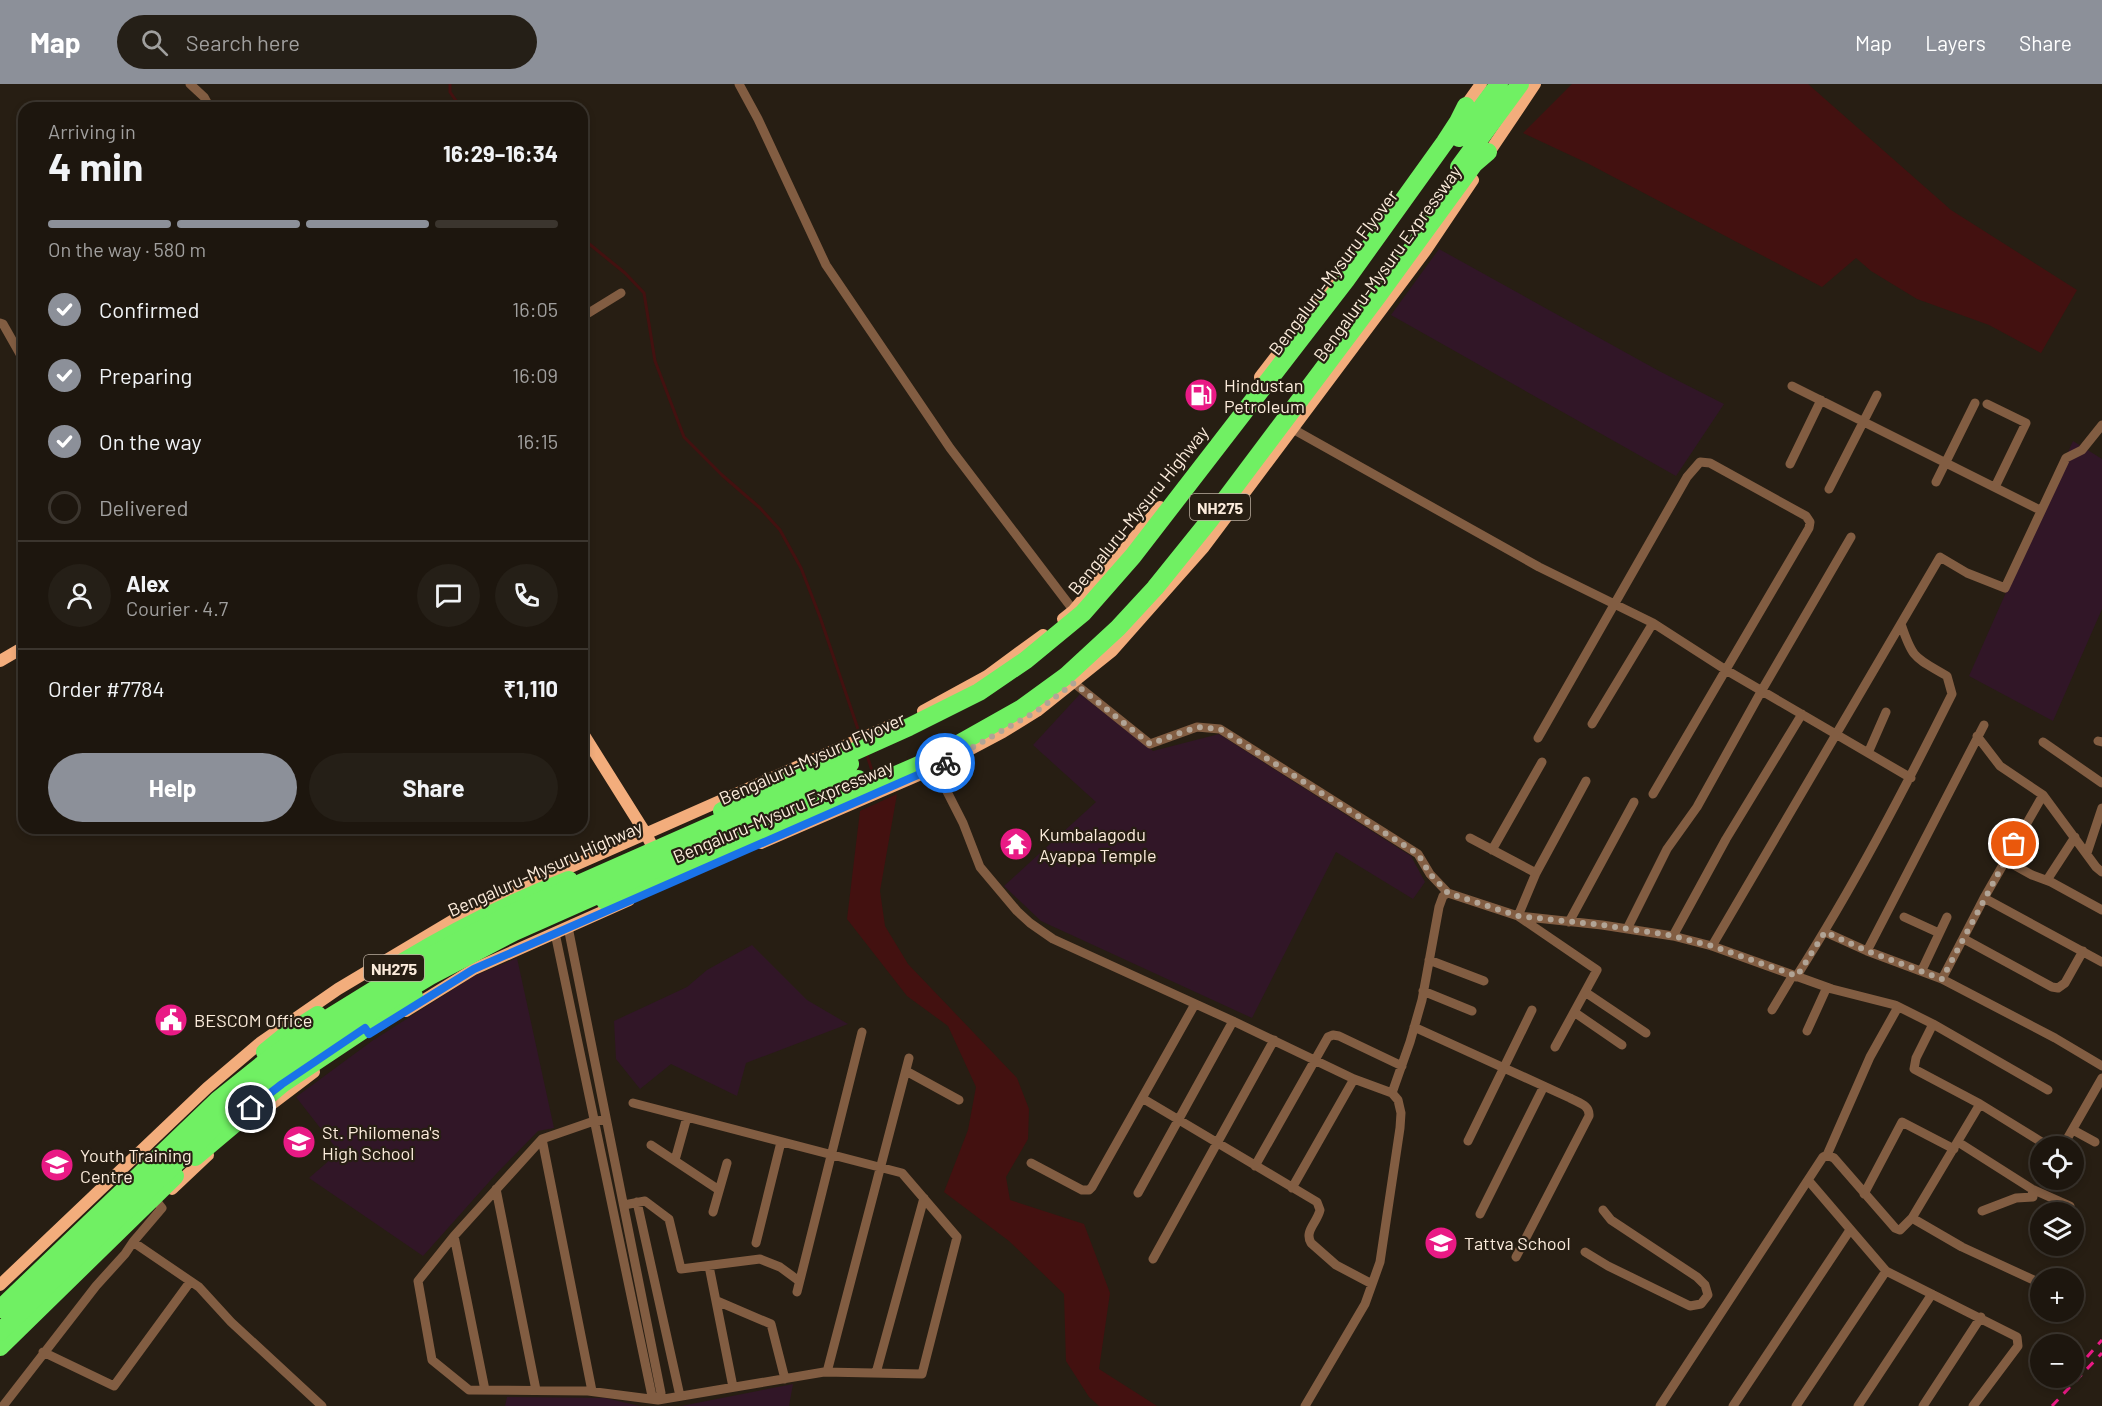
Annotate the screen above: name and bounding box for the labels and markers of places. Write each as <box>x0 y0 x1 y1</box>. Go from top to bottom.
place label: Hindustan Petroleum <box>1224 374 1305 417</box>
fuel station icon: Hindustan Petroleum <box>1183 377 1219 413</box>
pin <box>1988 818 2039 869</box>
place label: Kumbalagodu Ayappa Temple <box>1039 823 1157 866</box>
temple icon: Kumbalagodu Ayappa Temple <box>998 826 1034 862</box>
public building icon: BESCOM Office <box>153 1002 189 1038</box>
place label: BESCOM Office <box>194 1009 312 1031</box>
pin <box>225 1082 276 1133</box>
place label: St. Philomena's High School <box>322 1121 440 1164</box>
school or university icon: St. Philomena's High School <box>281 1124 317 1160</box>
place label: Youth Training Centre <box>80 1144 192 1187</box>
school or university icon: Youth Training Centre <box>39 1147 75 1183</box>
school or university icon: Tattva School <box>1423 1225 1459 1261</box>
place label: Tattva School <box>1464 1232 1571 1254</box>

